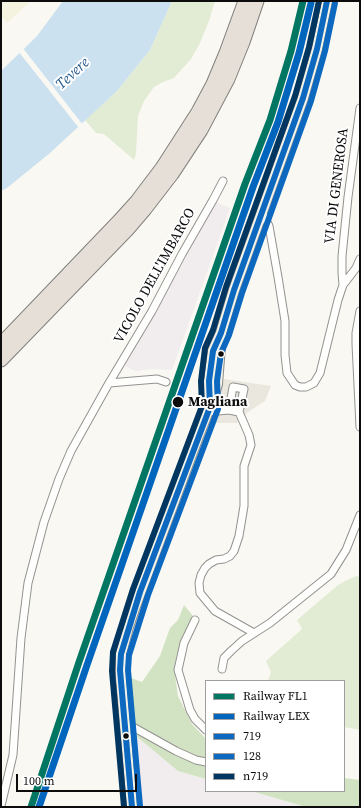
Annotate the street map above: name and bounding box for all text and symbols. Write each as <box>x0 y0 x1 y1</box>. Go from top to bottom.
water label: Tevere <box>53 54 93 94</box>
street label: VIA DI GENEROSA <box>322 127 352 245</box>
street label: VICOLO DELL'IMBARCO <box>111 205 199 347</box>
unlabelled marker <box>216 349 226 359</box>
place label: Magliana <box>188 394 247 410</box>
marker: Magliana <box>171 395 185 409</box>
legend <box>205 680 345 792</box>
text: Railway FL1 <box>243 688 308 704</box>
text: Railway LEX <box>243 708 310 724</box>
text: 719 <box>243 728 261 744</box>
unlabelled marker <box>121 731 131 741</box>
text: 128 <box>243 748 261 764</box>
scale bar <box>18 766 139 792</box>
text: n719 <box>243 768 268 784</box>
text: 100 m <box>23 773 55 789</box>

